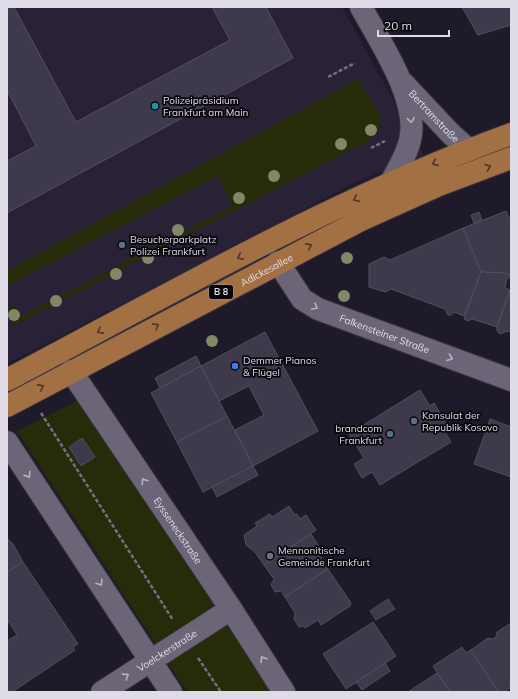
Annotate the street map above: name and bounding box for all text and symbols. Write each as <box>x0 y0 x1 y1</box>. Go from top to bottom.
scale bar <box>378 12 449 38</box>
text: 20 m <box>384 18 412 33</box>
street label: Bertramstraße <box>406 87 462 145</box>
place label: Polizeipräsidium Frankfurt am Main <box>163 94 249 119</box>
marker: Polizeipräsidium Frankfurt am Main <box>150 101 160 111</box>
one-way arrow <box>406 117 415 123</box>
one-way arrow <box>432 158 439 166</box>
one-way arrow <box>485 163 492 171</box>
one-way arrow <box>353 194 360 202</box>
place label: Besucherparkplatz Polizei Frankfurt <box>130 233 217 258</box>
marker: Besucherparkplatz Polizei Frankfurt <box>117 240 127 250</box>
one-way arrow <box>304 244 312 251</box>
street label: Adickesallee <box>238 251 295 289</box>
one-way arrow <box>237 252 244 260</box>
road number: B 8 <box>209 285 233 299</box>
one-way arrow <box>311 303 318 310</box>
street label: Falkensteiner Straße <box>338 311 431 357</box>
one-way arrow <box>152 323 159 331</box>
one-way arrow <box>97 326 104 333</box>
one-way arrow <box>446 353 453 361</box>
place label: Demmer Pianos & Flügel <box>243 354 317 379</box>
marker: Demmer Pianos & Flügel <box>230 361 240 371</box>
one-way arrow <box>37 384 44 392</box>
place label: Konsulat der Republik Kosovo <box>422 409 498 434</box>
marker: Konsulat der Republik Kosovo <box>409 416 419 426</box>
place label: brandcom Frankfurt <box>335 422 382 447</box>
marker: brandcom Frankfurt <box>385 429 395 439</box>
one-way arrow <box>24 471 31 478</box>
one-way arrow <box>141 478 149 485</box>
street label: Eysseneckstraße <box>151 495 205 566</box>
place label: Mennonitische Gemeinde Frankfurt <box>278 544 370 569</box>
marker: Mennonitische Gemeinde Frankfurt <box>265 551 275 561</box>
one-way arrow <box>95 579 102 586</box>
street label: Voelckerstraße <box>135 627 199 675</box>
one-way arrow <box>260 656 268 663</box>
one-way arrow <box>122 674 129 681</box>

